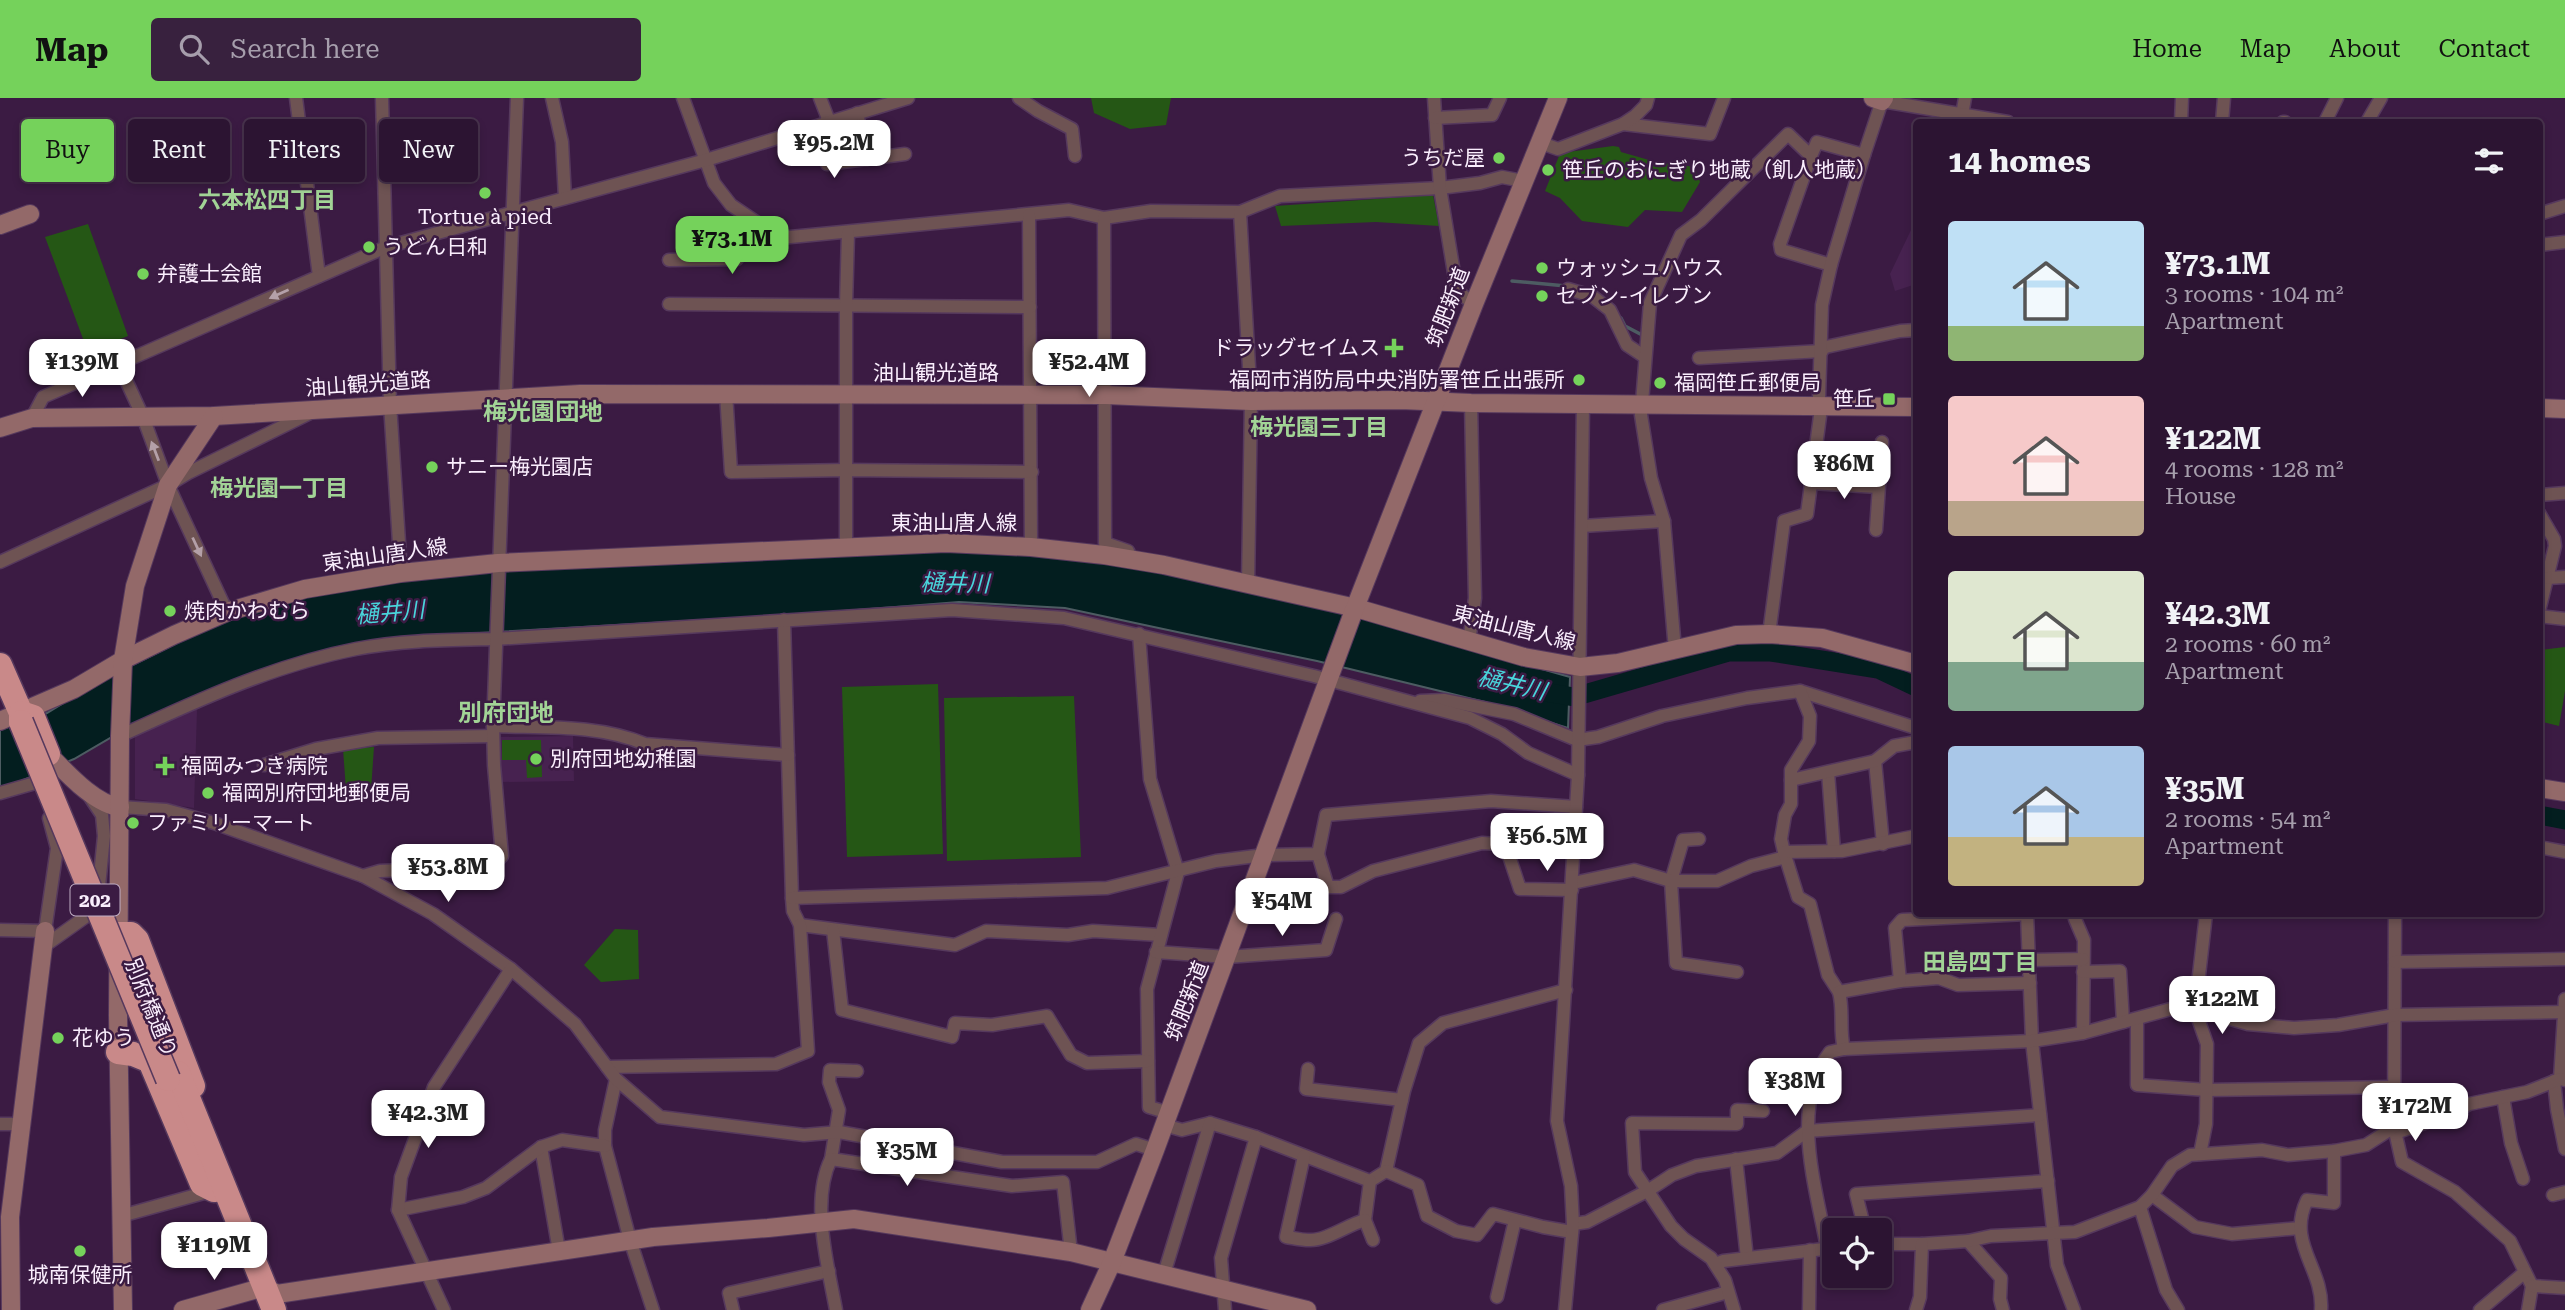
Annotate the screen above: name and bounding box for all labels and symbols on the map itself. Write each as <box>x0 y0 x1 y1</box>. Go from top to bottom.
pin: ¥95.2M <box>777 120 891 180</box>
place label: うちだ屋 <box>1401 146 1485 170</box>
marker: うちだ屋 <box>1491 150 1507 166</box>
place label: 笹丘のおにぎり地蔵（飢人地蔵） <box>1562 158 1877 182</box>
marker: 笹丘のおにぎり地蔵（飢人地蔵） <box>1540 162 1556 178</box>
marker: Tortue à pied <box>477 185 493 201</box>
district label: 六本松四丁目 <box>198 187 336 214</box>
place label: Tortue à pied <box>418 205 553 229</box>
pin: ¥73.1M <box>675 216 789 276</box>
place label: うどん日和 <box>383 235 488 259</box>
marker: うどん日和 <box>361 239 377 255</box>
place label: ウォッシュハウス <box>1556 256 1724 280</box>
marker: ウォッシュハウス <box>1534 260 1550 276</box>
place label: 弁護士会館 <box>157 262 262 286</box>
street label: 筑肥新道 <box>1422 263 1474 351</box>
marker: 弁護士会館 <box>135 266 151 282</box>
place label: セブン-イレブン <box>1556 284 1712 308</box>
one-way arrow <box>269 288 289 300</box>
marker: セブン-イレブン <box>1534 288 1550 304</box>
place label: ドラッグセイムス <box>1212 336 1380 360</box>
pin: ¥139M <box>33 340 131 399</box>
pin: ¥52.4M <box>1032 340 1146 399</box>
marker: ドラッグセイムス <box>1386 340 1402 356</box>
street label: 油山観光道路 <box>873 361 999 385</box>
street label: 油山観光道路 <box>304 368 432 400</box>
place label: 福岡市消防局中央消防署笹丘出張所 <box>1229 368 1565 392</box>
place label: 福岡笹丘郵便局 <box>1674 371 1821 395</box>
marker: 福岡市消防局中央消防署笹丘出張所 <box>1571 372 1587 388</box>
marker: 福岡笹丘郵便局 <box>1652 375 1668 391</box>
place label: 笹丘 <box>1833 387 1875 411</box>
marker: 笹丘 <box>1881 391 1897 407</box>
district label: 梅光園団地 <box>483 398 603 426</box>
district label: 梅光園三丁目 <box>1250 414 1388 441</box>
one-way arrow <box>150 441 161 462</box>
pin: ¥86M <box>1803 442 1885 501</box>
place label: サニー梅光園店 <box>446 455 593 479</box>
marker: サニー梅光園店 <box>424 459 440 475</box>
district label: 梅光園一丁目 <box>210 475 348 502</box>
street label: 東油山唐人線 <box>891 511 1017 535</box>
street label: 東油山唐人線 <box>321 534 449 576</box>
one-way arrow <box>191 537 203 557</box>
water label: 樋井川 <box>920 569 993 598</box>
water label: 樋井川 <box>354 596 429 629</box>
place label: 焼肉かわむら <box>184 599 310 623</box>
street label: 東油山唐人線 <box>1450 601 1578 655</box>
marker: 焼肉かわむら <box>162 603 178 619</box>
water label: 樋井川 <box>1475 664 1551 706</box>
district label: 別府団地 <box>458 699 554 727</box>
place label: 別府団地幼稚園 <box>550 747 697 771</box>
marker: 別府団地幼稚園 <box>528 751 544 767</box>
place label: 福岡みつき病院 <box>181 754 328 778</box>
marker: 福岡みつき病院 <box>155 756 175 776</box>
place label: 福岡別府団地郵便局 <box>222 781 411 805</box>
marker: 福岡別府団地郵便局 <box>200 785 216 801</box>
place label: ファミリーマート <box>147 811 315 835</box>
pin: ¥56.5M <box>1490 814 1604 873</box>
marker: ファミリーマート <box>125 815 141 831</box>
pin: ¥53.8M <box>391 844 505 904</box>
pin: ¥54M <box>1241 878 1323 938</box>
road number: 202 <box>70 884 119 916</box>
district label: 田島四丁目 <box>1923 949 2038 976</box>
street label: 別府橋通り <box>120 955 182 1061</box>
street label: 筑肥新道 <box>1161 957 1213 1045</box>
pin: ¥122M <box>2173 976 2271 1036</box>
place label: 花ゆう <box>72 1026 135 1050</box>
marker: 花ゆう <box>50 1030 66 1046</box>
pin: ¥38M <box>1754 1058 1836 1118</box>
pin: ¥172M <box>2366 1084 2464 1143</box>
pin: ¥42.3M <box>371 1090 485 1150</box>
pin: ¥35M <box>866 1128 948 1188</box>
pin: ¥119M <box>165 1222 263 1282</box>
marker: 城南保健所 <box>72 1243 88 1259</box>
place label: 城南保健所 <box>28 1263 133 1287</box>

